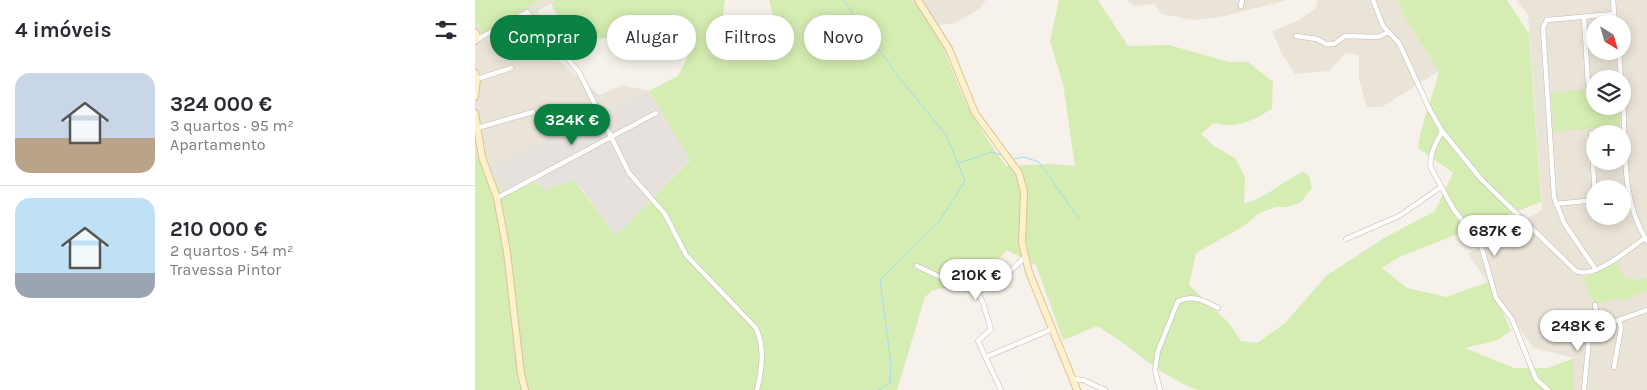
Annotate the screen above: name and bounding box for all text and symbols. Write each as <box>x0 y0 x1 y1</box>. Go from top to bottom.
chip: Comprar <box>490 15 597 60</box>
chip: Alugar <box>607 15 696 60</box>
chip: Filtros <box>706 15 794 60</box>
chip: Novo <box>804 15 881 60</box>
north arrow <box>1586 15 1631 60</box>
map controls <box>1586 15 1631 225</box>
icon: filters <box>432 16 460 44</box>
text: 4 imóveis <box>15 18 112 42</box>
button: layers <box>1586 70 1631 115</box>
text: 324 000 € <box>170 92 272 116</box>
icon: home <box>55 93 115 153</box>
pin: 324K € <box>531 104 613 146</box>
text: 324K € <box>545 110 599 129</box>
text: 3 quartos · 95 m² <box>170 116 294 135</box>
button: + <box>1586 125 1631 170</box>
text: Apartamento <box>170 135 266 154</box>
button: − <box>1586 180 1631 225</box>
pin: 687K € <box>1454 214 1536 257</box>
text: 210 000 € <box>170 217 267 241</box>
icon: home <box>55 218 115 278</box>
text: 687K € <box>1469 221 1521 240</box>
text: 2 quartos · 54 m² <box>170 241 293 260</box>
pin: 210K € <box>935 258 1017 301</box>
text: Travessa Pintor <box>170 260 281 279</box>
text: 210K € <box>951 265 1001 284</box>
pin: 248K € <box>1537 310 1619 352</box>
text: 248K € <box>1551 316 1605 335</box>

